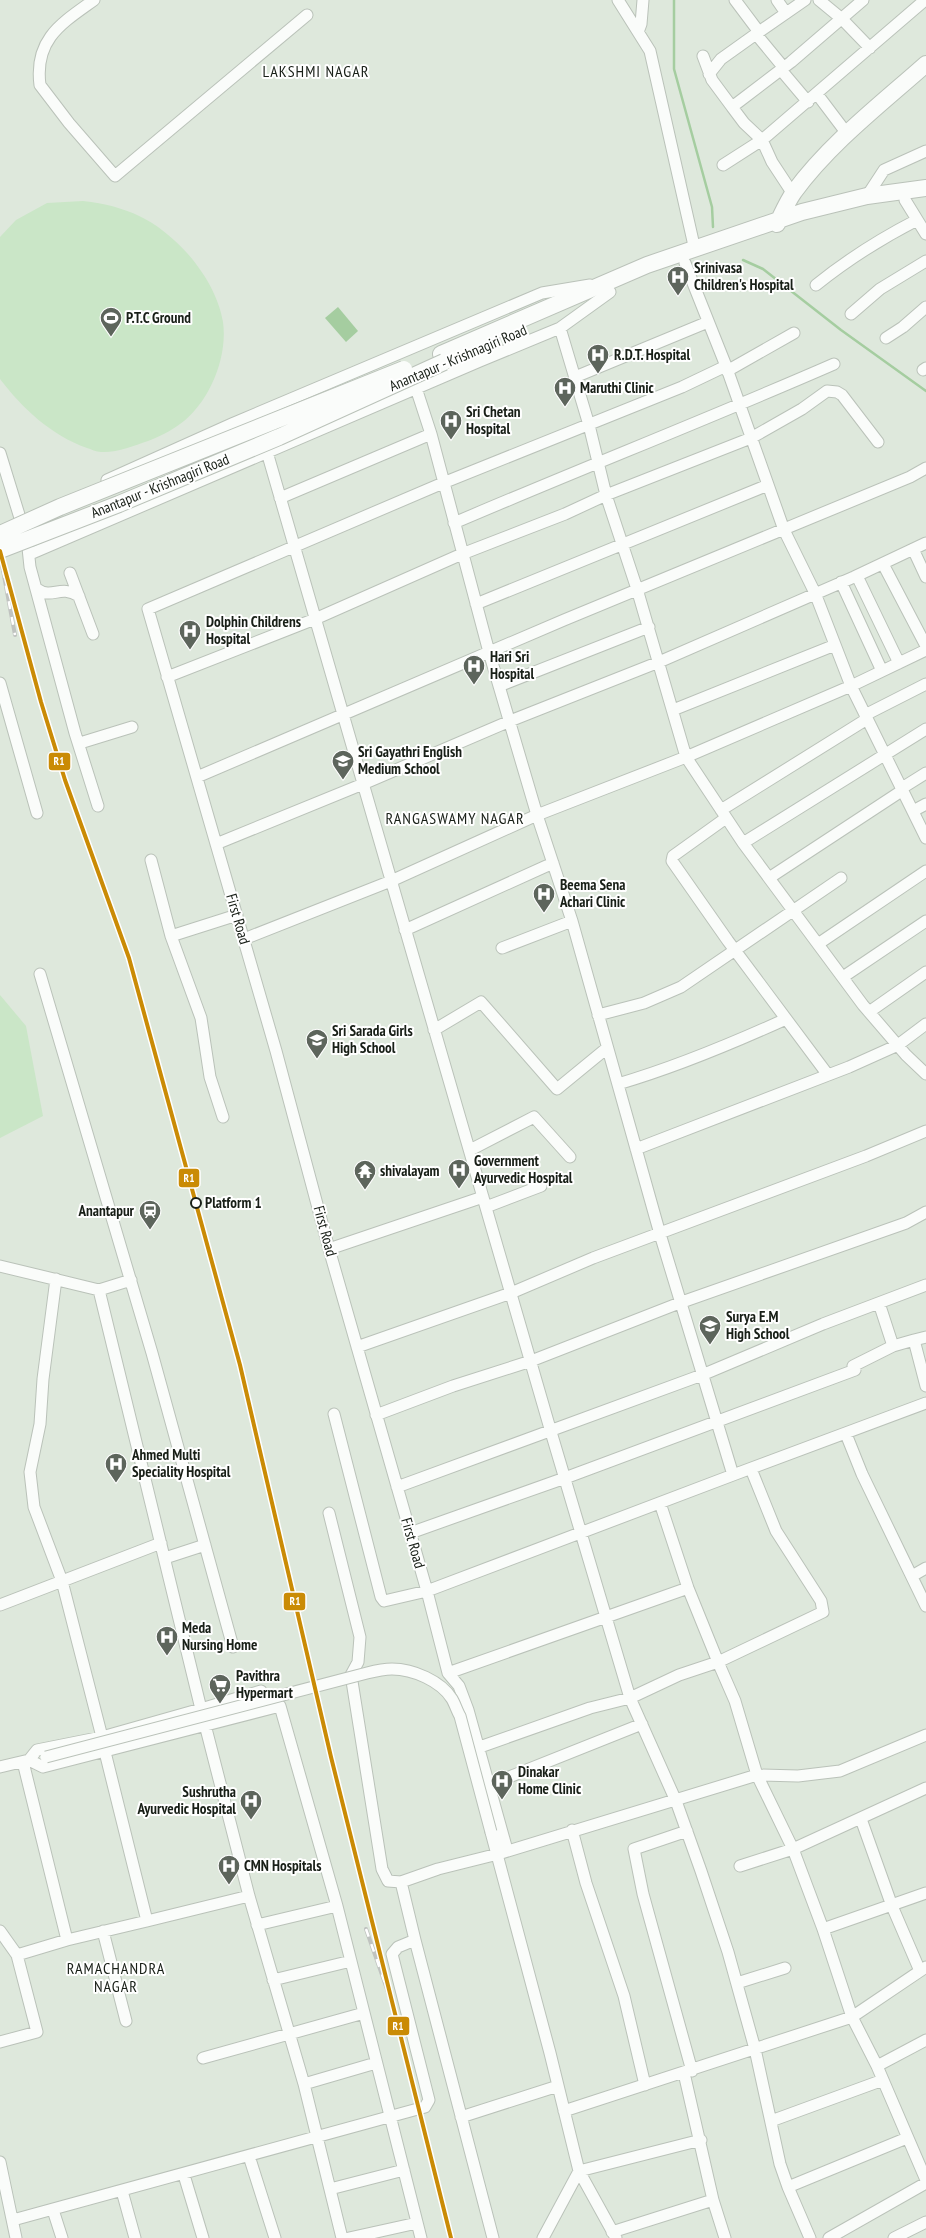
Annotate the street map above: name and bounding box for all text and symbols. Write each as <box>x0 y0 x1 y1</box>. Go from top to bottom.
district label: LAKSHMI NAGAR <box>263 61 369 81</box>
place label: Srinivasa Children's Hospital <box>694 258 794 294</box>
hospital icon: Srinivasa Children's Hospital <box>665 264 691 297</box>
sports icon: P.T.C Ground <box>98 305 124 338</box>
place label: P.T.C Ground <box>126 308 191 327</box>
street label: Anantapur - Krishnagiri Road <box>386 320 529 395</box>
hospital icon: R.D.T. Hospital <box>585 342 611 375</box>
place label: R.D.T. Hospital <box>614 345 690 364</box>
hospital icon: Maruthi Clinic <box>552 375 578 408</box>
place label: Maruthi Clinic <box>580 378 655 397</box>
place label: Sri Chetan Hospital <box>466 402 521 438</box>
hospital icon: Sri Chetan Hospital <box>438 408 464 441</box>
street label: Anantapur - Krishnagiri Road <box>88 449 232 522</box>
place label: Dolphin Childrens Hospital <box>206 612 301 648</box>
hospital icon: Dolphin Childrens Hospital <box>177 618 203 651</box>
place label: Hari Sri Hospital <box>490 647 535 683</box>
hospital icon: Hari Sri Hospital <box>461 653 487 686</box>
place label: Sri Gayathri English Medium School <box>358 742 462 778</box>
school or university icon: Sri Gayathri English Medium School <box>330 748 356 781</box>
line badge: R1 <box>48 752 71 771</box>
text: R1 <box>54 754 64 768</box>
district label: RANGASWAMY NAGAR <box>385 808 525 828</box>
place label: Beema Sena Achari Clinic <box>559 875 626 911</box>
hospital icon: Beema Sena Achari Clinic <box>531 881 557 914</box>
street label: First Road <box>222 891 255 946</box>
place label: Sri Sarada Girls High School <box>332 1021 413 1057</box>
school or university icon: Sri Sarada Girls High School <box>304 1027 330 1060</box>
place label: Government Ayurvedic Hospital <box>473 1151 573 1187</box>
hospital icon: Government Ayurvedic Hospital <box>446 1157 472 1190</box>
temple icon: shivalayam <box>352 1158 378 1191</box>
place label: shivalayam <box>380 1161 440 1180</box>
line badge: R1 <box>178 1168 200 1188</box>
text: R1 <box>184 1171 194 1185</box>
place label: Platform 1 <box>205 1193 262 1212</box>
marker: Platform 1 <box>190 1197 202 1209</box>
station icon: Anantapur <box>137 1198 163 1231</box>
place label: Anantapur <box>77 1201 135 1220</box>
street label: First Road <box>310 1204 341 1258</box>
place label: Surya E.M High School <box>726 1307 790 1343</box>
school or university icon: Surya E.M High School <box>697 1313 723 1346</box>
place label: Ahmed Multi Speciality Hospital <box>131 1445 231 1481</box>
hospital icon: Ahmed Multi Speciality Hospital <box>103 1451 129 1484</box>
street label: First Road <box>397 1515 430 1570</box>
line badge: R1 <box>283 1592 306 1611</box>
text: R1 <box>290 1594 300 1608</box>
place label: Meda Nursing Home <box>182 1618 257 1654</box>
hospital icon: Meda Nursing Home <box>154 1624 180 1657</box>
place label: Pavithra Hypermart <box>236 1666 293 1702</box>
supermarket icon: Pavithra Hypermart <box>207 1672 233 1705</box>
place label: Dinakar Home Clinic <box>518 1762 582 1798</box>
hospital icon: Dinakar Home Clinic <box>489 1768 515 1801</box>
place label: Sushrutha Ayurvedic Hospital <box>137 1782 236 1818</box>
hospital icon: Sushrutha Ayurvedic Hospital <box>238 1788 264 1821</box>
hospital icon: CMN Hospitals <box>216 1853 242 1886</box>
place label: CMN Hospitals <box>244 1856 321 1875</box>
district label: RAMACHANDRA NAGAR <box>67 1958 165 1996</box>
line badge: R1 <box>387 2016 410 2036</box>
text: R1 <box>393 2019 403 2033</box>

